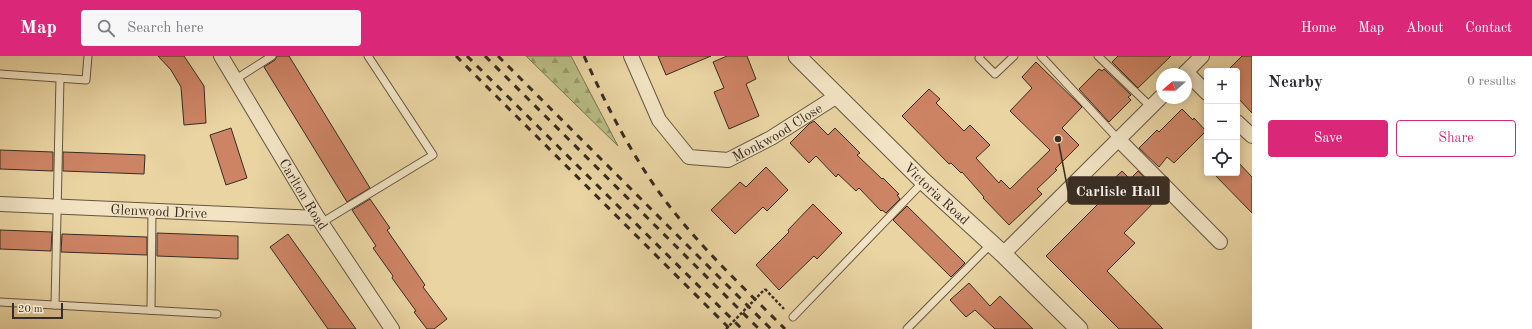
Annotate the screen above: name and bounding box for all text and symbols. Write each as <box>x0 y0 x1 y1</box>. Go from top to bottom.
search box <box>81 10 361 46</box>
icon: search <box>95 17 117 39</box>
text: Map <box>20 19 57 38</box>
text: Search here <box>127 21 204 36</box>
text: Home <box>1301 21 1336 35</box>
text: Map <box>1358 21 1384 35</box>
text: About <box>1406 21 1443 35</box>
text: Contact <box>1465 21 1512 35</box>
north arrow <box>1156 68 1192 104</box>
map controls <box>1204 68 1240 176</box>
button: + <box>1204 68 1240 104</box>
text: Nearby <box>1268 74 1323 91</box>
text: 0 results <box>1467 75 1516 88</box>
street label: Monkwood Close <box>730 101 825 165</box>
button: − <box>1204 104 1240 140</box>
button: Save <box>1268 120 1388 157</box>
button: Share <box>1396 120 1516 157</box>
button: locate <box>1204 140 1240 176</box>
street label: Carlton Road <box>276 157 330 233</box>
street label: Victoria Road <box>901 160 972 228</box>
callout: Carlisle Hall <box>1068 177 1169 204</box>
text: Carlisle Hall <box>1076 185 1161 200</box>
street label: Glenwood Drive <box>110 203 208 221</box>
scale bar <box>12 301 63 320</box>
text: 20 m <box>18 304 43 315</box>

